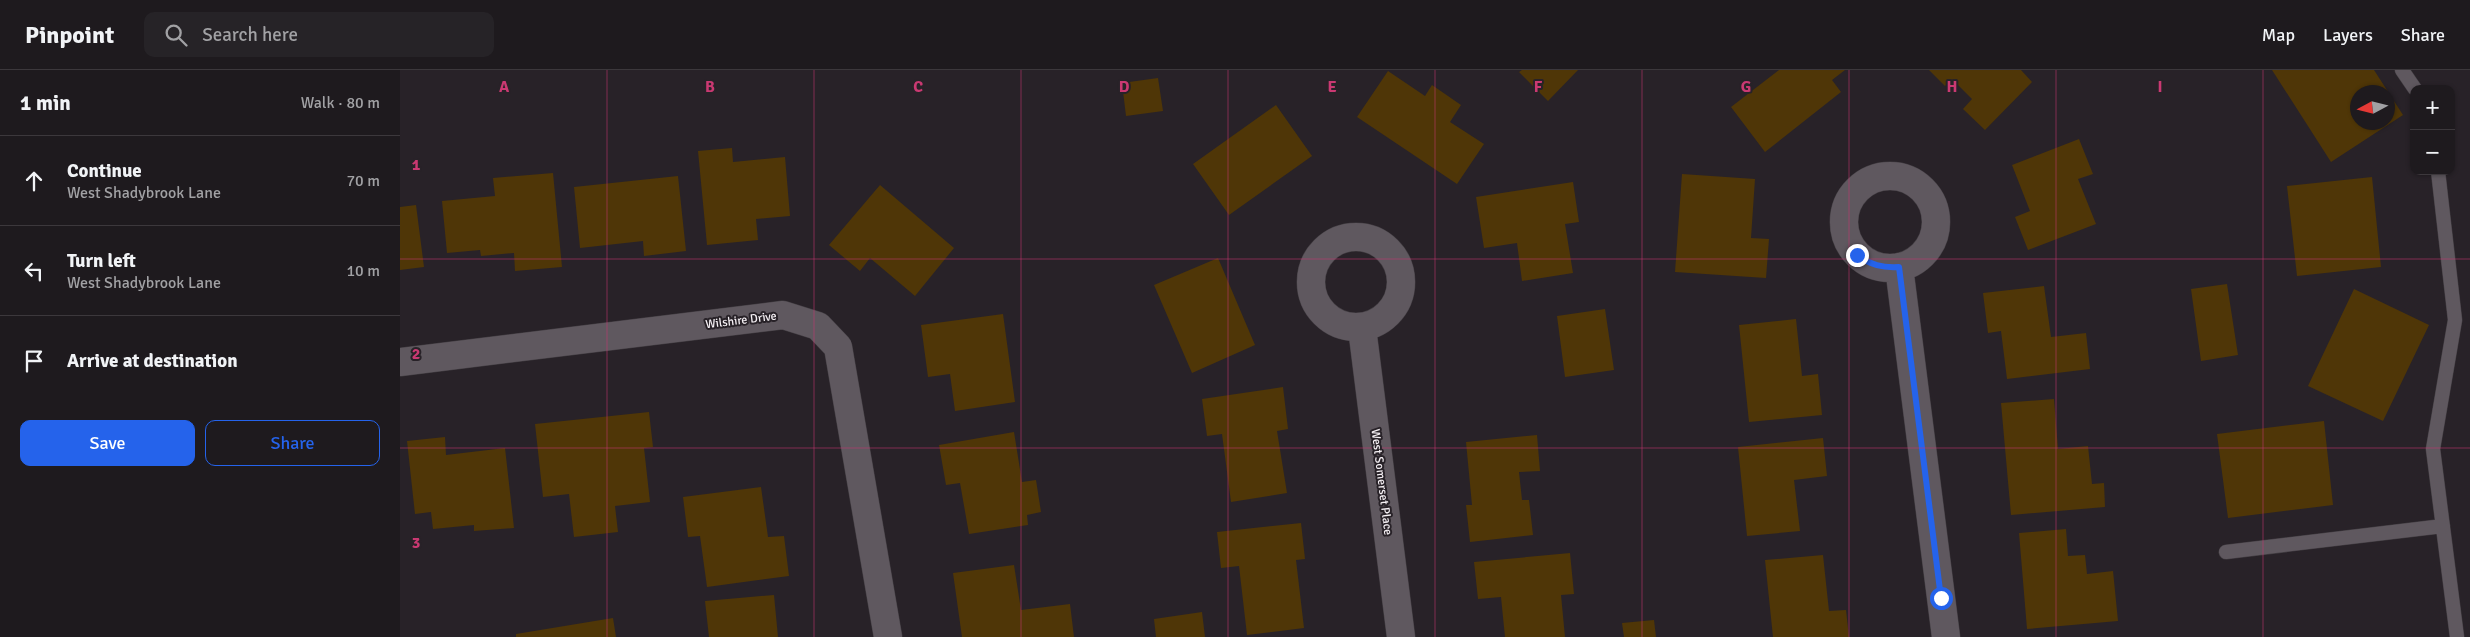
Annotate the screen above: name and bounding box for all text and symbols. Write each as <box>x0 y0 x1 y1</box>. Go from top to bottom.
search box <box>144 12 494 57</box>
text: Pinpoint <box>25 20 114 50</box>
icon: search <box>162 21 190 49</box>
text: Search here <box>202 23 298 47</box>
text: Map <box>2262 24 2295 46</box>
text: Layers <box>2323 24 2373 46</box>
text: Share <box>2401 24 2445 46</box>
text: A <box>499 77 510 97</box>
text: B <box>705 77 715 97</box>
text: C <box>913 77 923 97</box>
text: D <box>1119 77 1130 97</box>
text: E <box>1327 77 1337 97</box>
text: F <box>1534 77 1543 97</box>
text: G <box>1741 77 1751 97</box>
text: H <box>1947 77 1957 97</box>
text: I <box>2157 77 2163 97</box>
north arrow <box>2350 85 2395 130</box>
map controls <box>2410 85 2455 175</box>
button: + <box>2410 85 2455 130</box>
text: 1 min <box>20 90 71 116</box>
text: Walk · 80 m <box>301 93 380 113</box>
button: − <box>2410 130 2455 175</box>
text: 1 <box>412 155 421 175</box>
text: Continue <box>67 159 142 183</box>
icon: ahead <box>20 167 48 195</box>
text: 70 m <box>346 171 380 191</box>
text: West Shadybrook Lane <box>67 183 221 203</box>
route end <box>1846 244 1869 267</box>
text: Turn left <box>67 249 136 273</box>
icon: left <box>20 257 48 285</box>
text: 10 m <box>346 261 380 281</box>
text: West Shadybrook Lane <box>67 273 221 293</box>
street label: Wilshire Drive <box>705 309 778 332</box>
text: 2 <box>412 344 420 364</box>
icon: arrive <box>20 347 48 375</box>
text: Arrive at destination <box>67 349 238 373</box>
button: Save <box>20 420 195 466</box>
button: Share <box>205 420 380 466</box>
street label: West Somerset Place <box>1368 428 1395 536</box>
text: 3 <box>412 533 420 553</box>
route start <box>1930 587 1953 610</box>

